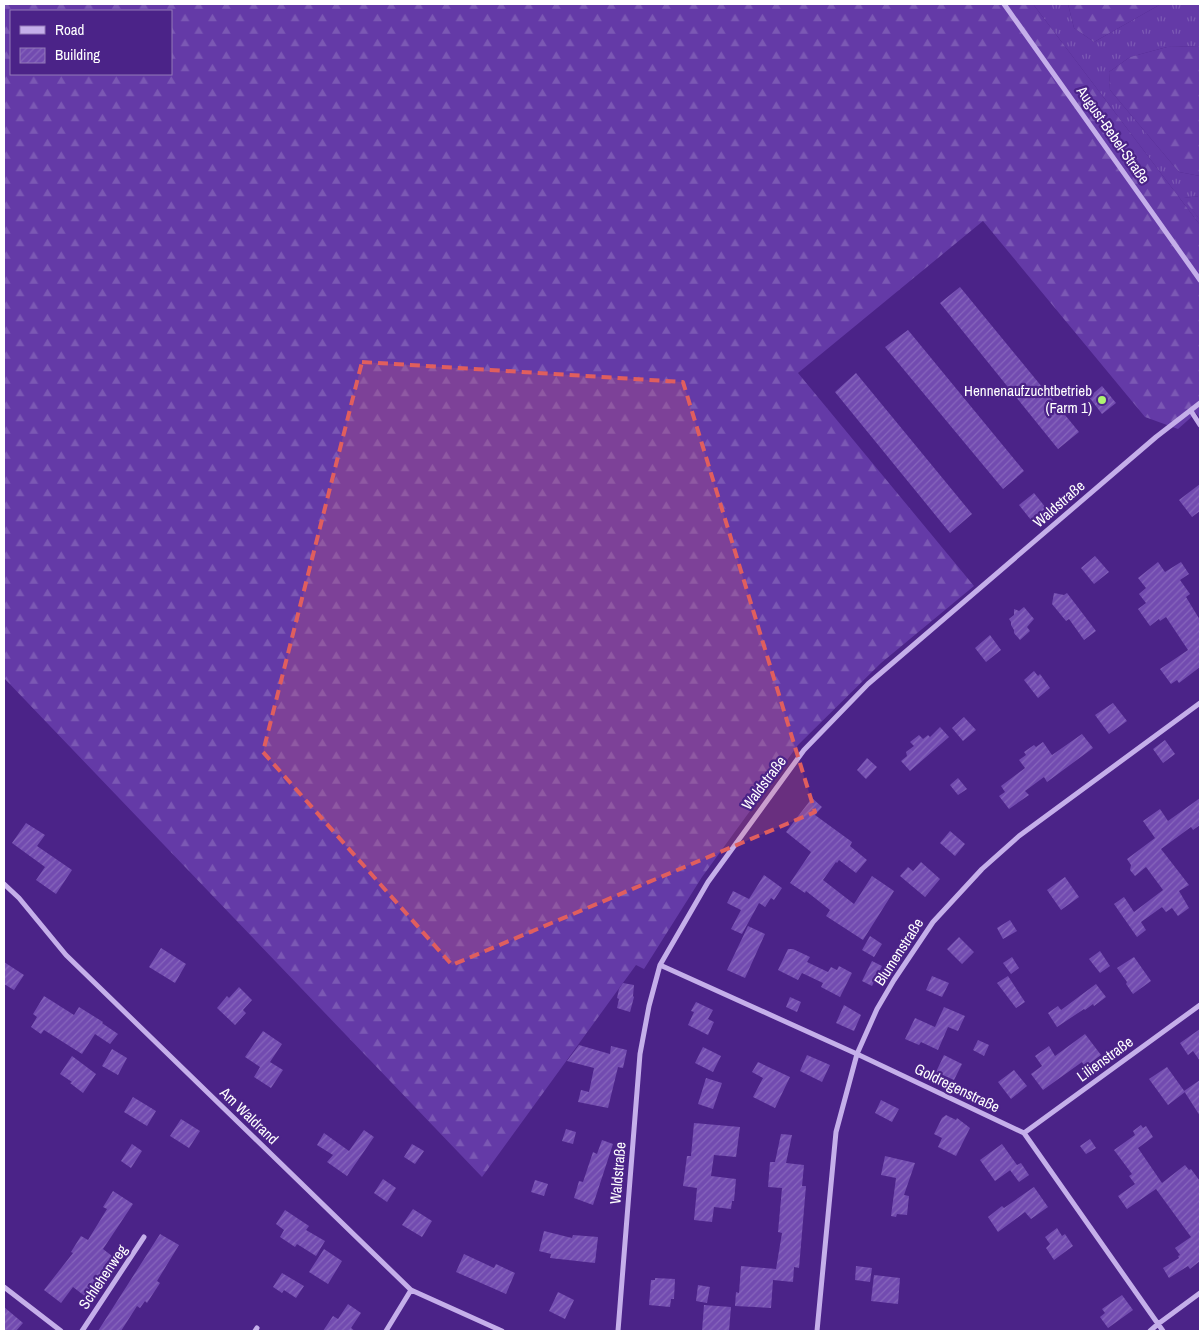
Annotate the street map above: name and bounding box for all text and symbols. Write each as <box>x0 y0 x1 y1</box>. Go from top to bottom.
legend <box>10 10 172 75</box>
text: Road <box>55 19 84 40</box>
text: Building <box>55 44 100 65</box>
street label: August-Bebel-Straße <box>1071 81 1155 188</box>
place label: Hennenaufzuchtbetrieb (Farm 1) <box>964 380 1092 418</box>
marker: Hennenaufzuchtbetrieb (Farm 1) <box>1096 394 1108 406</box>
street label: Waldstraße <box>1028 475 1089 532</box>
street label: Waldstraße <box>736 751 791 814</box>
street label: Blumenstraße <box>869 914 928 990</box>
street label: Lilienstraße <box>1072 1031 1137 1086</box>
street label: Goldregenstraße <box>911 1058 1003 1117</box>
street label: Am Waldrand <box>215 1082 283 1149</box>
street label: Waldstraße <box>604 1141 631 1205</box>
street label: Schlehenweg <box>73 1240 132 1313</box>

